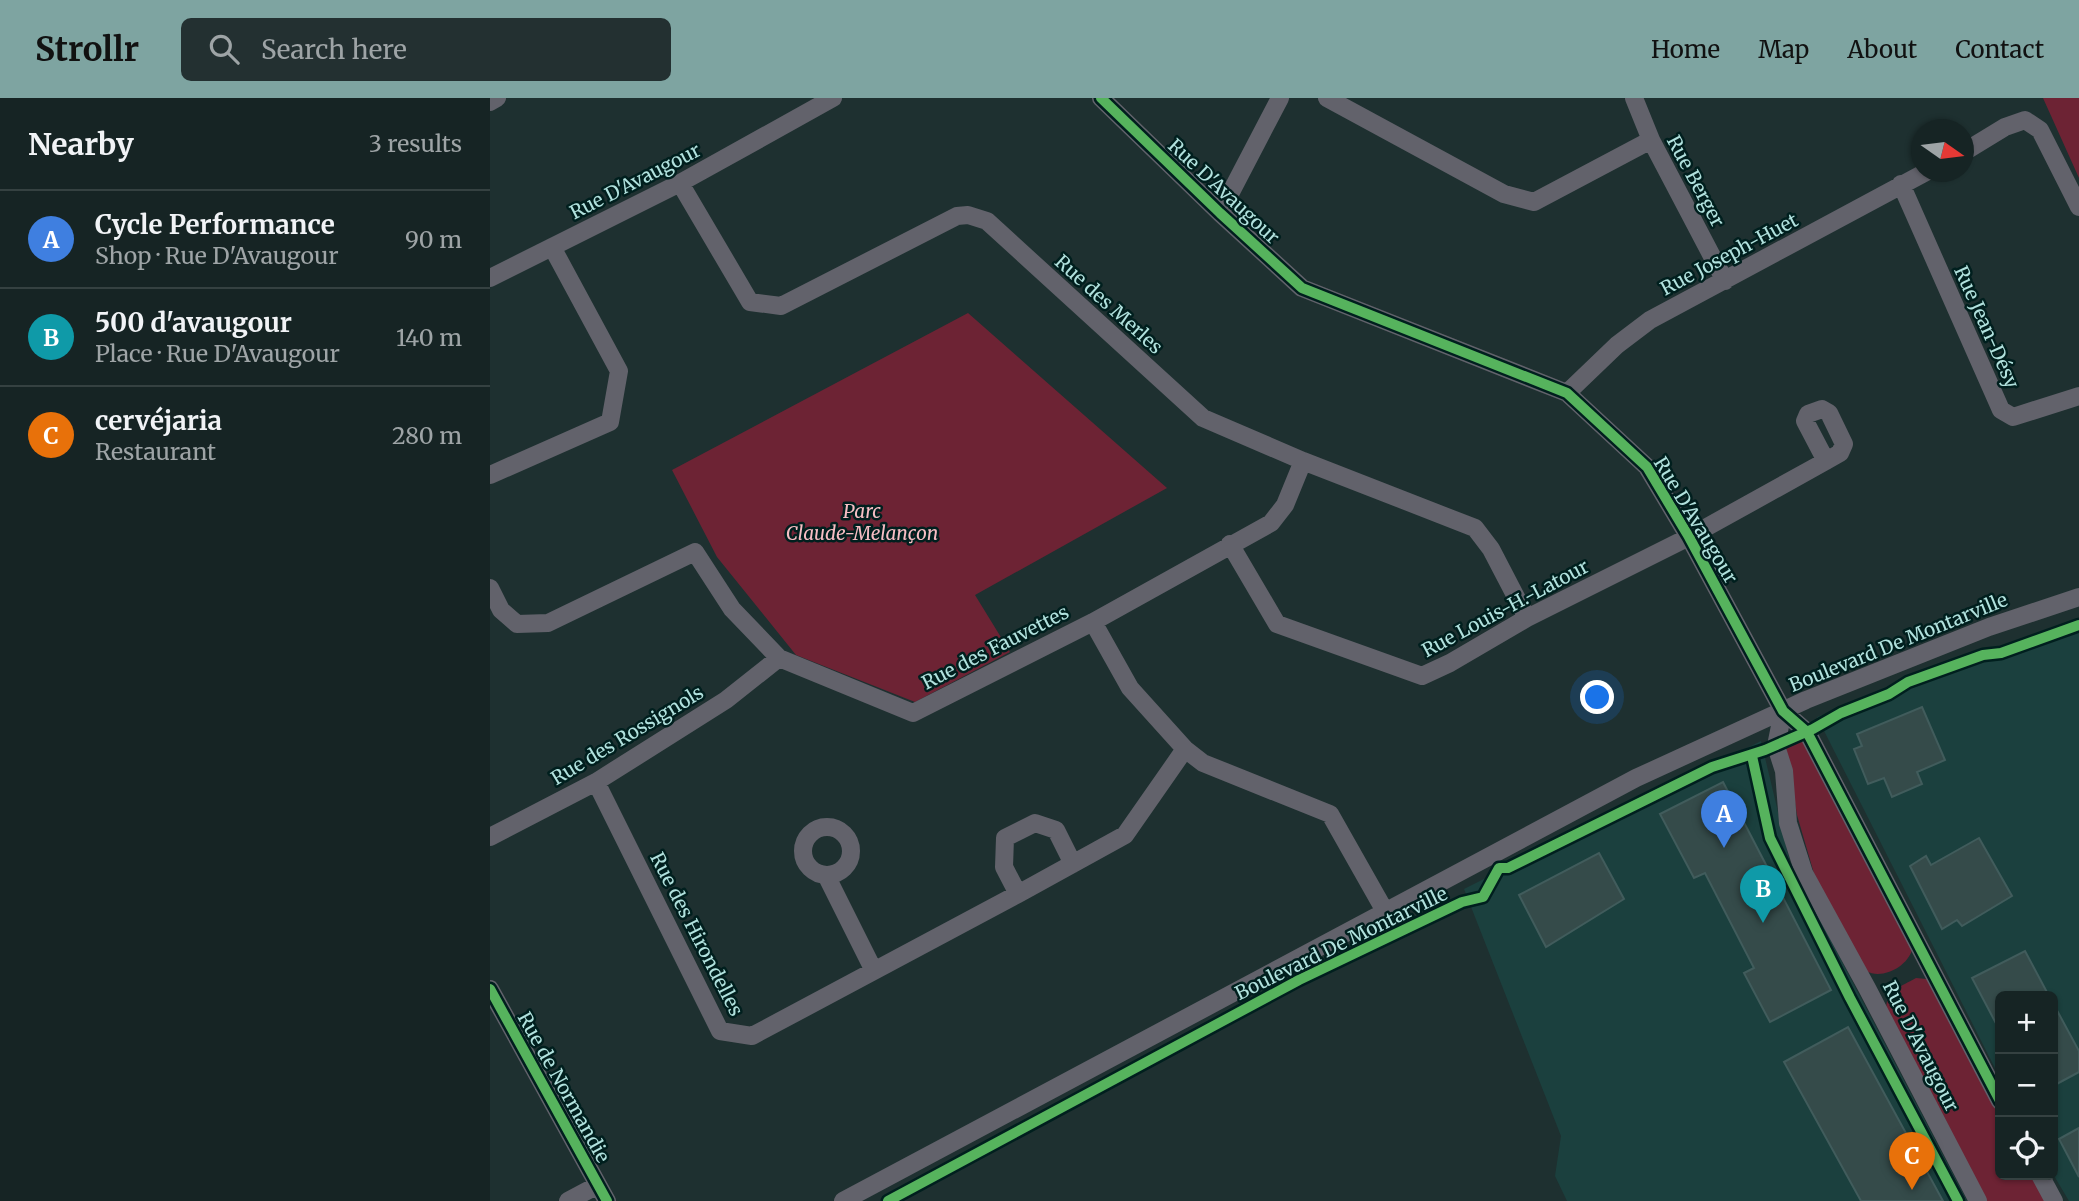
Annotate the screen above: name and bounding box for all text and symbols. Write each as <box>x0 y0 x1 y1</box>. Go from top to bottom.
search box <box>181 18 671 81</box>
text: Strollr <box>35 29 139 70</box>
icon: search <box>205 30 243 68</box>
text: Search here <box>261 33 407 66</box>
text: Home <box>1651 34 1720 65</box>
text: Map <box>1758 34 1809 65</box>
text: About <box>1847 34 1917 65</box>
text: Contact <box>1955 34 2044 65</box>
north arrow <box>1911 119 1974 182</box>
text: Nearby <box>28 125 134 163</box>
text: 3 results <box>369 129 462 158</box>
street label: Rue Berger <box>1662 131 1730 231</box>
street label: Rue D'Avaugour <box>1163 133 1285 249</box>
street label: Rue D'Avaugour <box>566 138 705 224</box>
street label: Rue Joseph-Huet <box>1656 207 1802 300</box>
text: Cycle Performance <box>95 208 335 241</box>
text: A <box>43 225 59 254</box>
text: 90 m <box>405 225 462 254</box>
text: Shop · Rue D'Avaugour <box>95 241 339 270</box>
street label: Rue des Merles <box>1050 249 1168 359</box>
street label: Rue Jean-Désy <box>1949 262 2025 392</box>
text: 500 d'avaugour <box>95 306 292 339</box>
text: B <box>43 323 59 352</box>
text: 140 m <box>396 323 462 352</box>
text: Place · Rue D'Avaugour <box>95 339 340 368</box>
text: cervéjaria <box>95 404 222 437</box>
text: C <box>43 421 59 450</box>
text: 280 m <box>392 421 462 450</box>
text: Restaurant <box>95 437 216 466</box>
street label: Rue D'Avaugour <box>1649 452 1743 588</box>
park label: Parc Claude-Melançon <box>786 499 938 545</box>
street label: Rue Louis-H.-Latour <box>1417 554 1593 662</box>
street label: Boulevard De Montarville <box>1785 587 2011 697</box>
street label: Rue des Fauvettes <box>918 600 1072 694</box>
street label: Rue des Rossignols <box>546 680 708 790</box>
your location <box>1580 680 1614 714</box>
pin: A <box>1701 790 1747 848</box>
street label: Rue des Hirondelles <box>645 848 749 1020</box>
pin: B <box>1740 865 1786 923</box>
street label: Boulevard De Montarville <box>1231 881 1451 1005</box>
street label: Rue D'Avaugour <box>1878 977 1964 1116</box>
map controls <box>1995 991 2058 1180</box>
button: + <box>1995 991 2058 1054</box>
street label: Rue de Normandie <box>513 1007 615 1167</box>
button: − <box>1995 1054 2058 1117</box>
button: locate <box>1995 1117 2058 1180</box>
pin: C <box>1889 1132 1935 1190</box>

